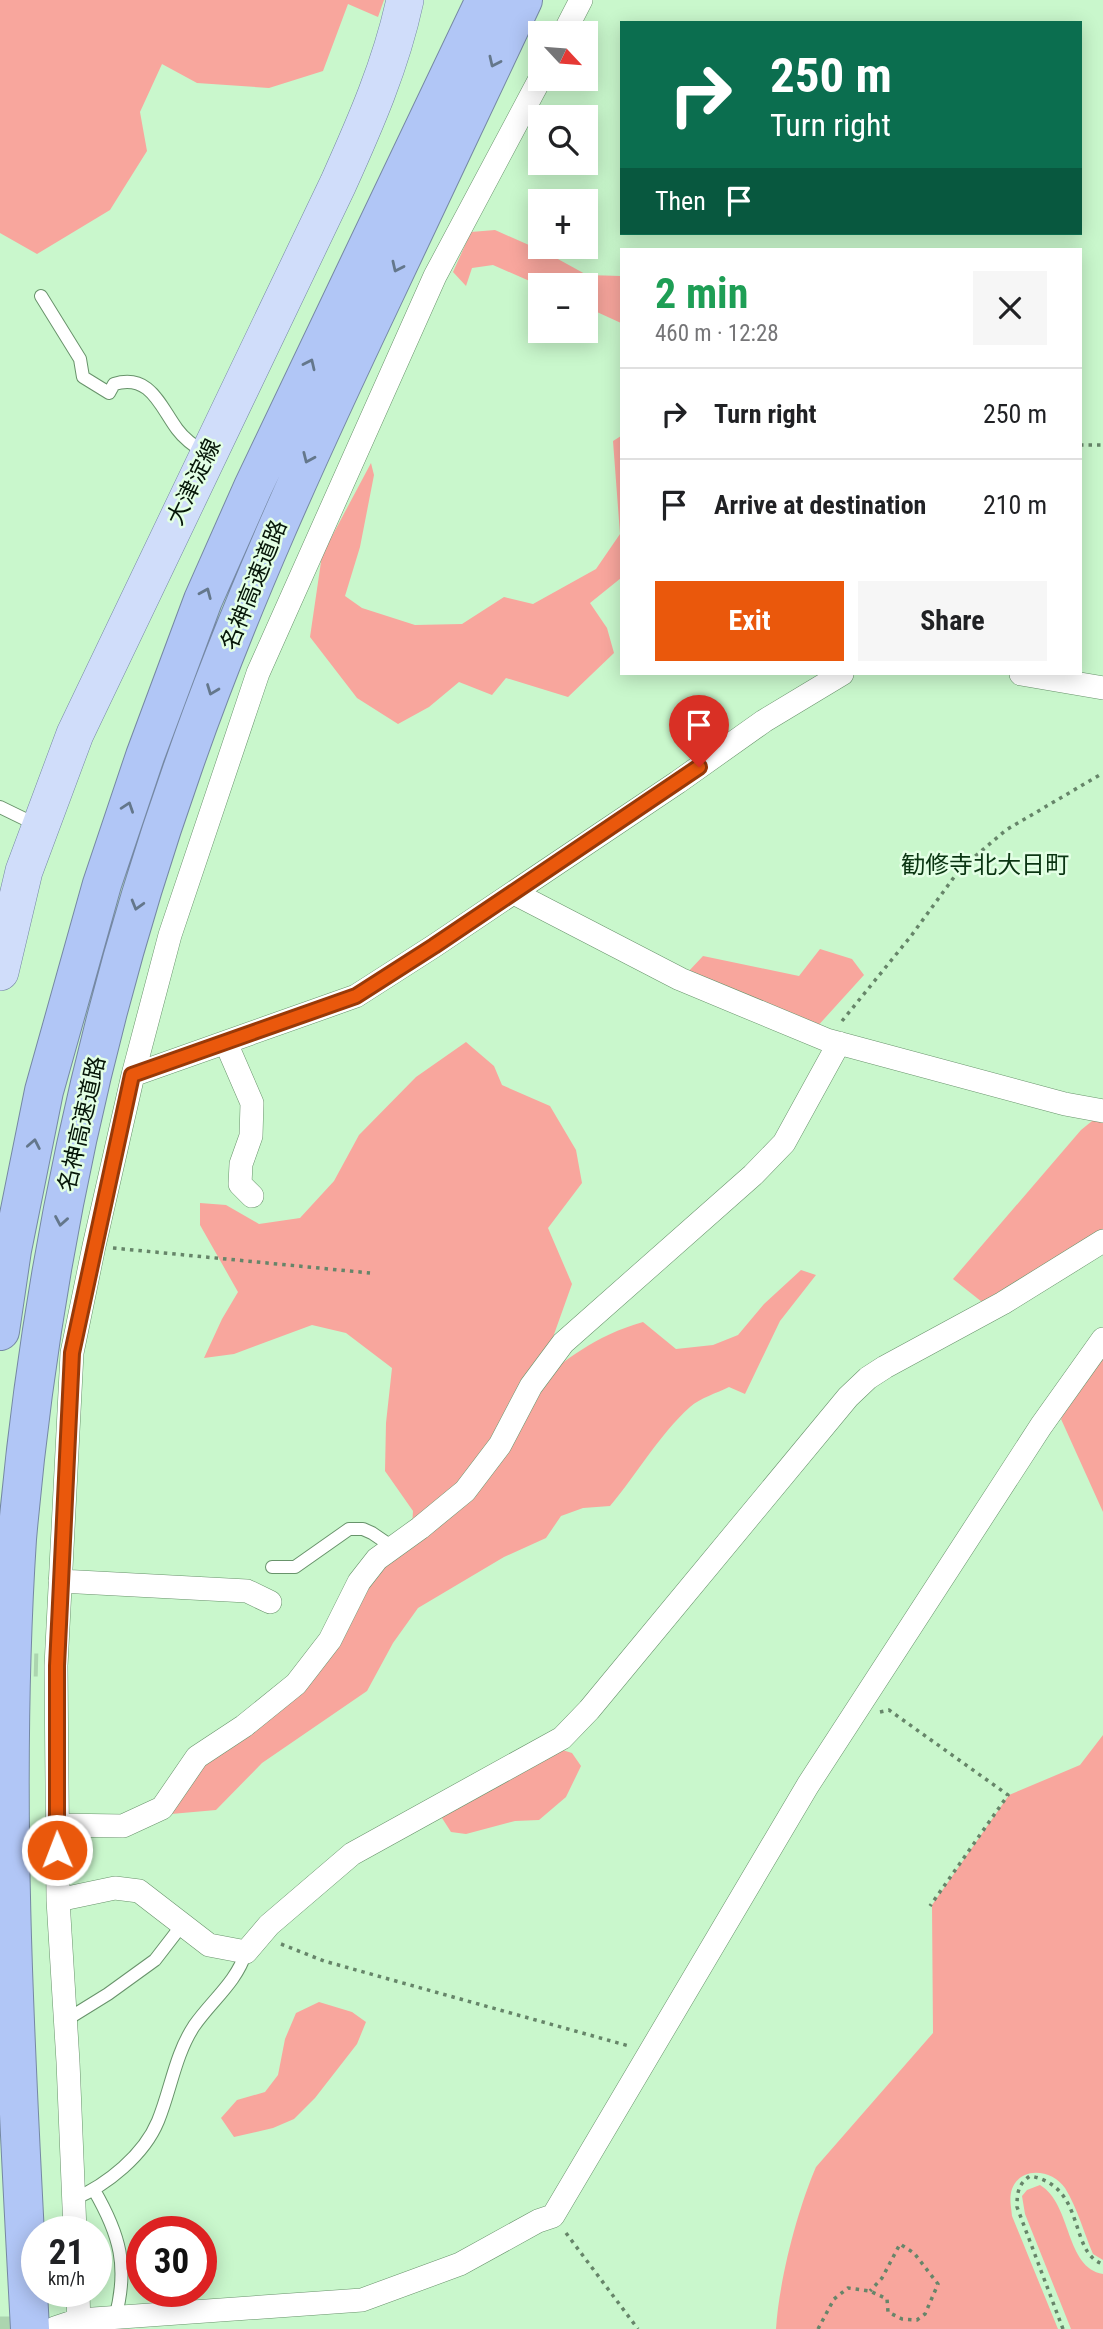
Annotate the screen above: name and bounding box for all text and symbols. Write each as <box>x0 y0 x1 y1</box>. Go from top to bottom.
north arrow <box>528 21 598 91</box>
map controls <box>528 21 598 343</box>
text: 250 m <box>770 47 892 104</box>
icon: right <box>655 49 746 140</box>
one-way arrow <box>488 54 502 67</box>
button: search <box>528 105 598 175</box>
text: Turn right <box>770 106 891 144</box>
icon: arrive <box>720 182 758 220</box>
text: Then <box>655 186 706 216</box>
button: + <box>528 189 598 259</box>
one-way arrow <box>391 260 405 272</box>
text: 2 min <box>655 269 748 318</box>
button: close <box>973 271 1047 345</box>
button: − <box>528 273 598 343</box>
text: 460 m · 12:28 <box>655 320 779 347</box>
one-way arrow <box>302 359 316 371</box>
icon: right <box>655 395 693 433</box>
text: Turn right <box>714 399 816 429</box>
text: 250 m <box>983 399 1047 429</box>
street label: 大津淀線 <box>162 435 226 529</box>
one-way arrow <box>302 450 316 463</box>
icon: arrive <box>655 486 693 524</box>
text: Arrive at destination <box>714 490 926 520</box>
text: 210 m <box>983 490 1047 520</box>
street label: 名神高速道路 <box>216 516 292 654</box>
button: Exit <box>655 581 844 661</box>
button: Share <box>858 581 1047 661</box>
one-way arrow <box>198 588 212 600</box>
one-way arrow <box>206 684 220 696</box>
pin <box>669 695 729 767</box>
icon: arrive <box>680 706 718 744</box>
one-way arrow <box>120 801 134 813</box>
district label: 勧修寺北大日町 <box>901 851 1069 879</box>
one-way arrow <box>131 899 146 911</box>
street label: 名神高速道路 <box>53 1054 111 1194</box>
one-way arrow <box>26 1138 41 1150</box>
one-way arrow <box>54 1215 69 1227</box>
position arrow <box>20 1813 94 1887</box>
speed limit sign: 30 <box>126 2216 217 2307</box>
text: 21 <box>49 2232 84 2273</box>
text: km/h <box>48 2268 85 2289</box>

